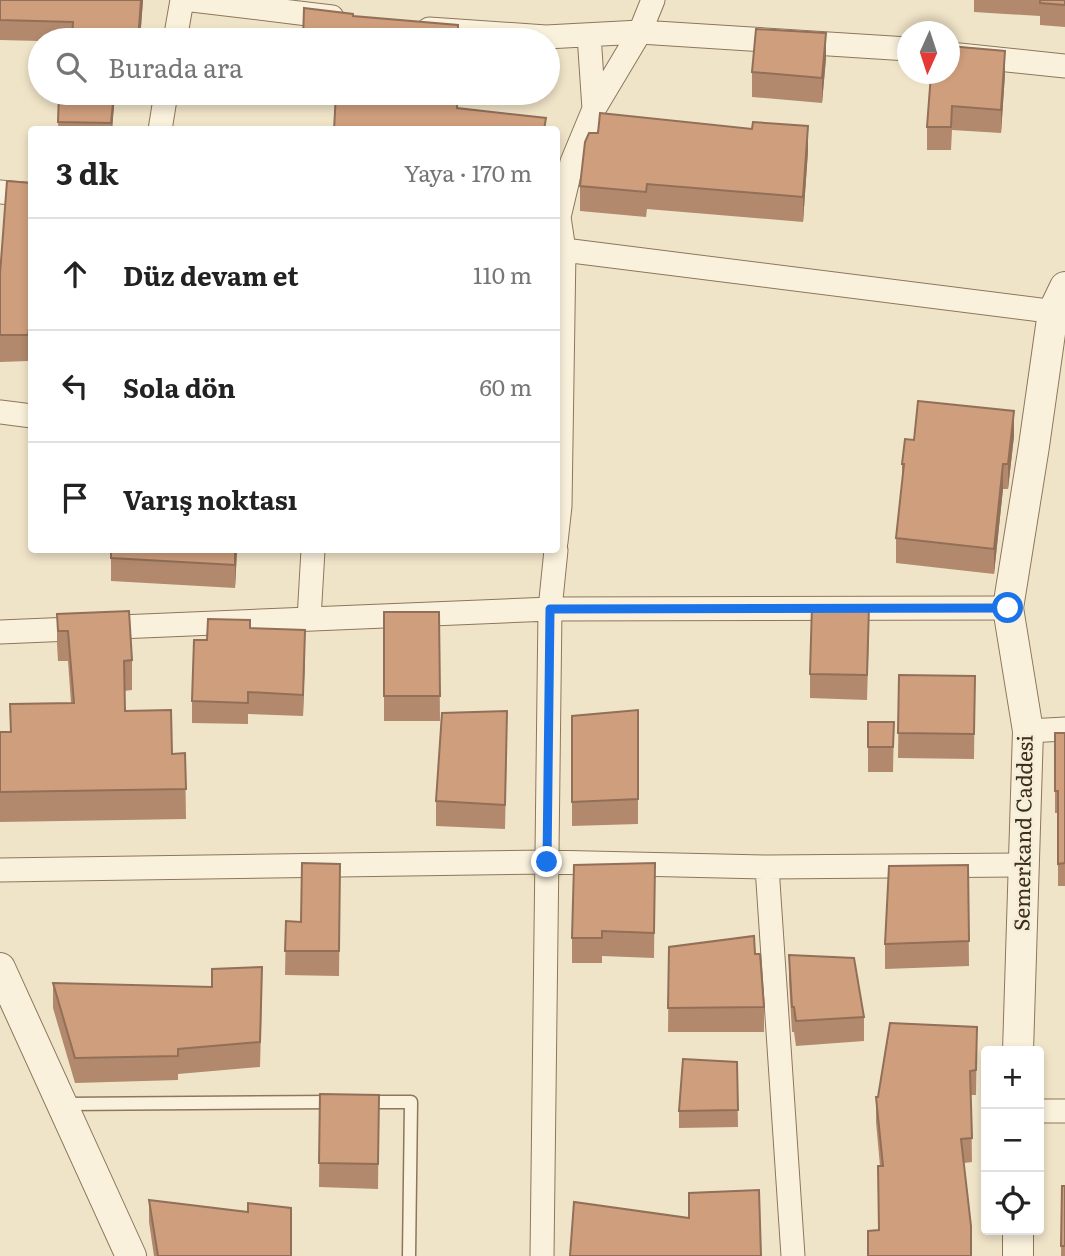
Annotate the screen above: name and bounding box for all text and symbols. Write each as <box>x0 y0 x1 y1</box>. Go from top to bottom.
north arrow <box>897 21 960 84</box>
search box <box>28 28 560 105</box>
text: Burada ara <box>108 47 243 86</box>
icon: search <box>52 48 90 86</box>
text: 3 dk <box>56 150 119 194</box>
text: Yaya · 170 m <box>404 155 532 189</box>
icon: ahead <box>56 255 94 293</box>
text: Düz devam et <box>123 255 299 294</box>
text: 110 m <box>473 257 532 291</box>
icon: left <box>56 367 94 405</box>
text: Sola dön <box>123 367 236 406</box>
text: 60 m <box>479 369 532 403</box>
icon: arrive <box>56 479 94 517</box>
text: Varış noktası <box>123 479 297 518</box>
route start <box>992 592 1023 623</box>
street label: Semerkand Caddesi <box>1004 734 1039 931</box>
route end <box>531 846 562 877</box>
map controls <box>981 1046 1044 1235</box>
button: + <box>981 1046 1044 1109</box>
button: − <box>981 1109 1044 1172</box>
button: locate <box>981 1172 1044 1235</box>

